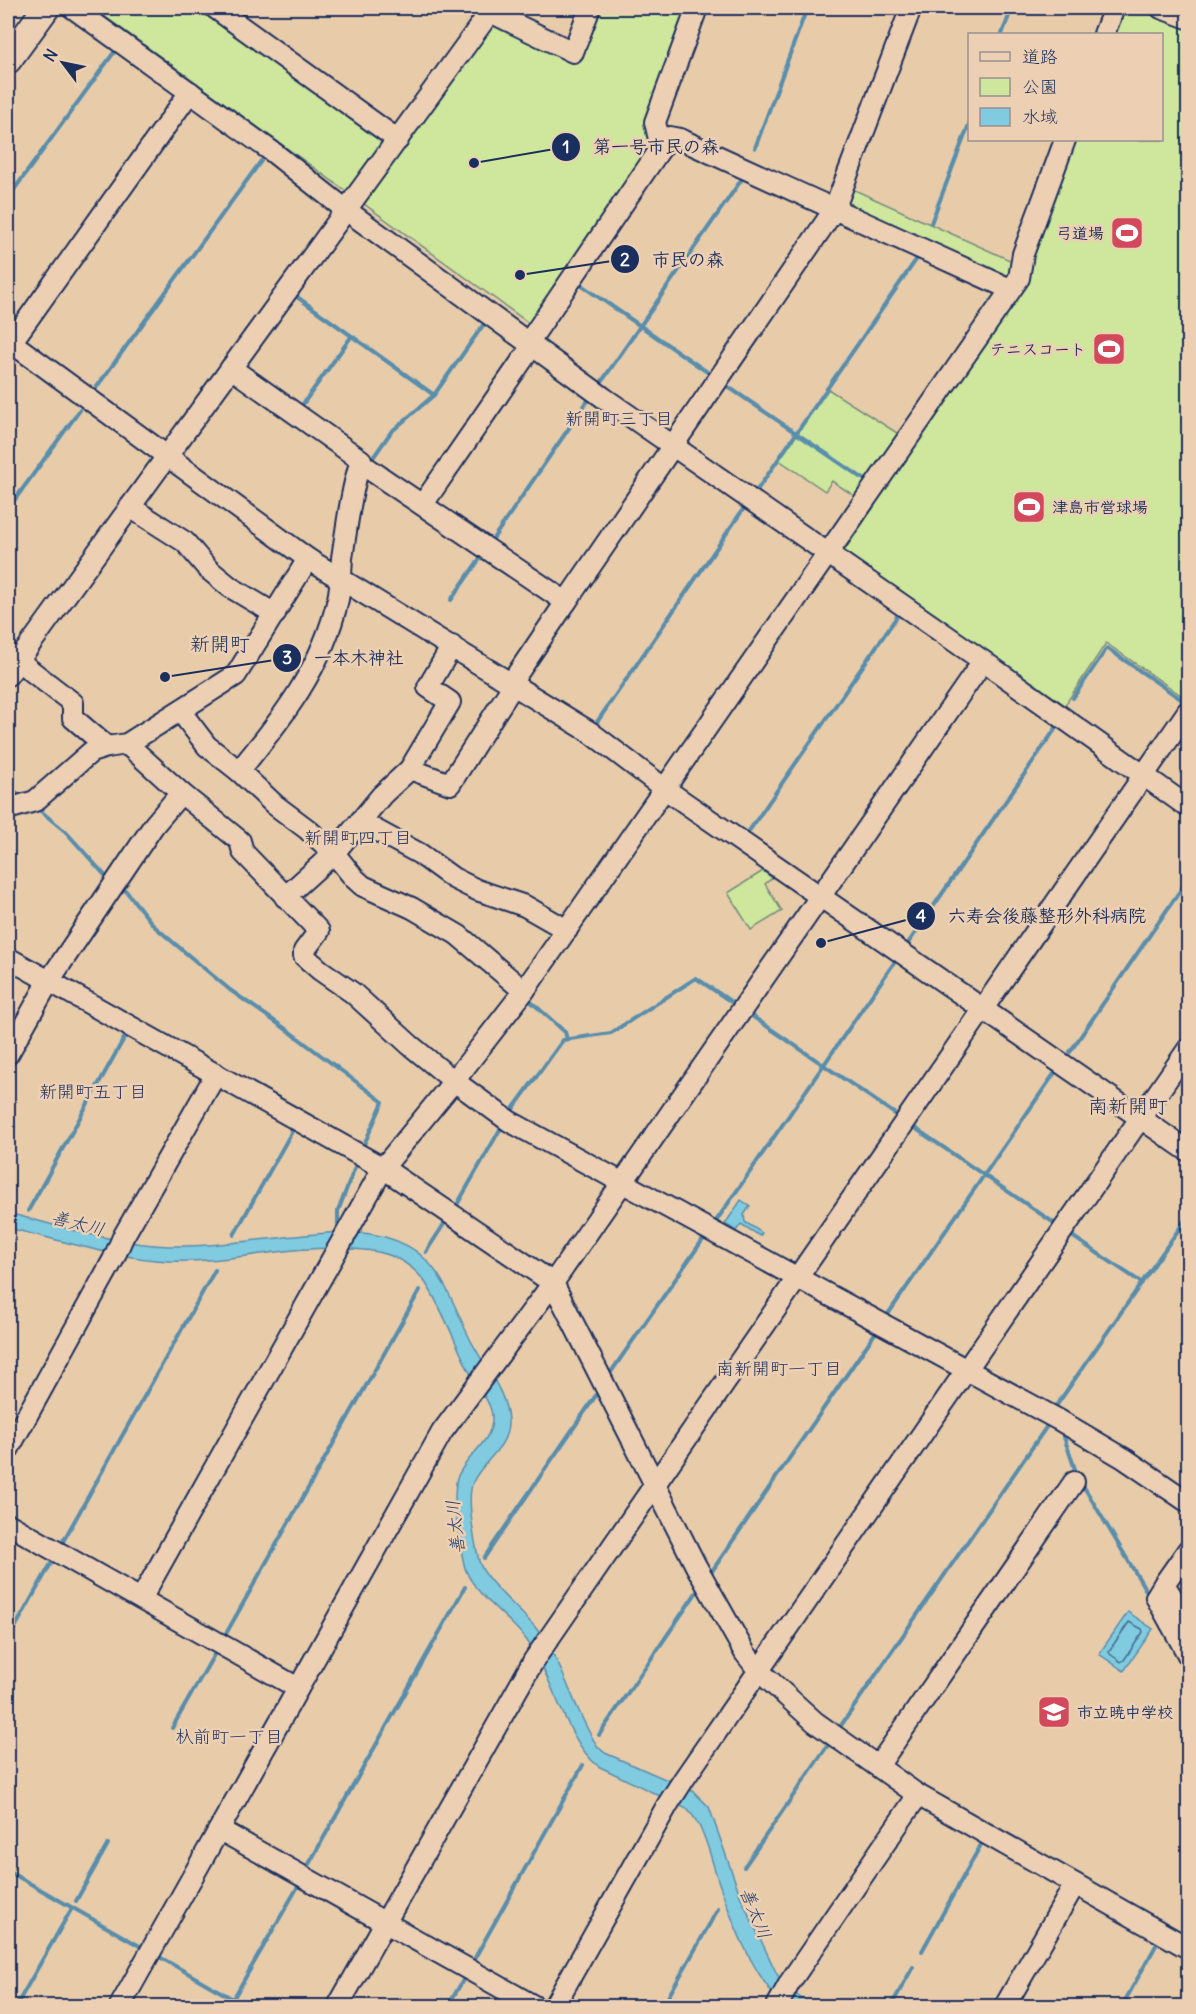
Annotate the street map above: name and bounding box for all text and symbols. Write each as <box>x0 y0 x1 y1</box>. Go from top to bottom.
north arrow <box>33 33 93 93</box>
legend <box>968 33 1163 141</box>
text: N <box>39 45 62 65</box>
text: 道路 <box>1022 45 1058 68</box>
text: 公園 <box>1022 75 1058 98</box>
text: 水域 <box>1022 105 1058 128</box>
callout: 第一号市民の森 <box>551 129 731 165</box>
text: 1 <box>562 135 570 158</box>
text: 第一号市民の森 <box>593 135 719 158</box>
sports icon: 弓道場 <box>1109 215 1145 251</box>
place label: 弓道場 <box>1056 223 1104 243</box>
callout: 市民の森 <box>610 241 736 277</box>
text: 2 <box>620 248 630 271</box>
text: 市民の森 <box>652 248 724 271</box>
sports icon: テニスコート <box>1091 331 1127 367</box>
place label: テニスコート <box>990 339 1086 359</box>
district label: 新開町三丁目 <box>565 407 673 430</box>
sports icon: 津島市営球場 <box>1011 489 1047 525</box>
place label: 津島市営球場 <box>1052 497 1148 517</box>
district label: 新開町 <box>190 631 250 656</box>
callout: 一本木神社 <box>272 640 416 676</box>
text: 3 <box>282 646 292 669</box>
text: 一本木神社 <box>314 646 404 669</box>
district label: 新開町四丁目 <box>304 826 412 849</box>
callout: 六寿会後藤整形外科病院 <box>906 898 1158 934</box>
text: 4 <box>916 904 927 927</box>
text: 六寿会後藤整形外科病院 <box>948 904 1146 927</box>
district label: 新開町五丁目 <box>39 1080 147 1103</box>
district label: 南新開町 <box>1088 1093 1168 1118</box>
water label: 善太川 <box>49 1205 107 1241</box>
district label: 南新開町一丁目 <box>716 1357 842 1380</box>
water label: 善太川 <box>441 1499 469 1555</box>
school or university icon: 市立暁中学校 <box>1036 1694 1072 1730</box>
place label: 市立暁中学校 <box>1077 1702 1173 1722</box>
district label: 杁前町一丁目 <box>175 1725 283 1748</box>
water label: 善太川 <box>735 1884 777 1942</box>

